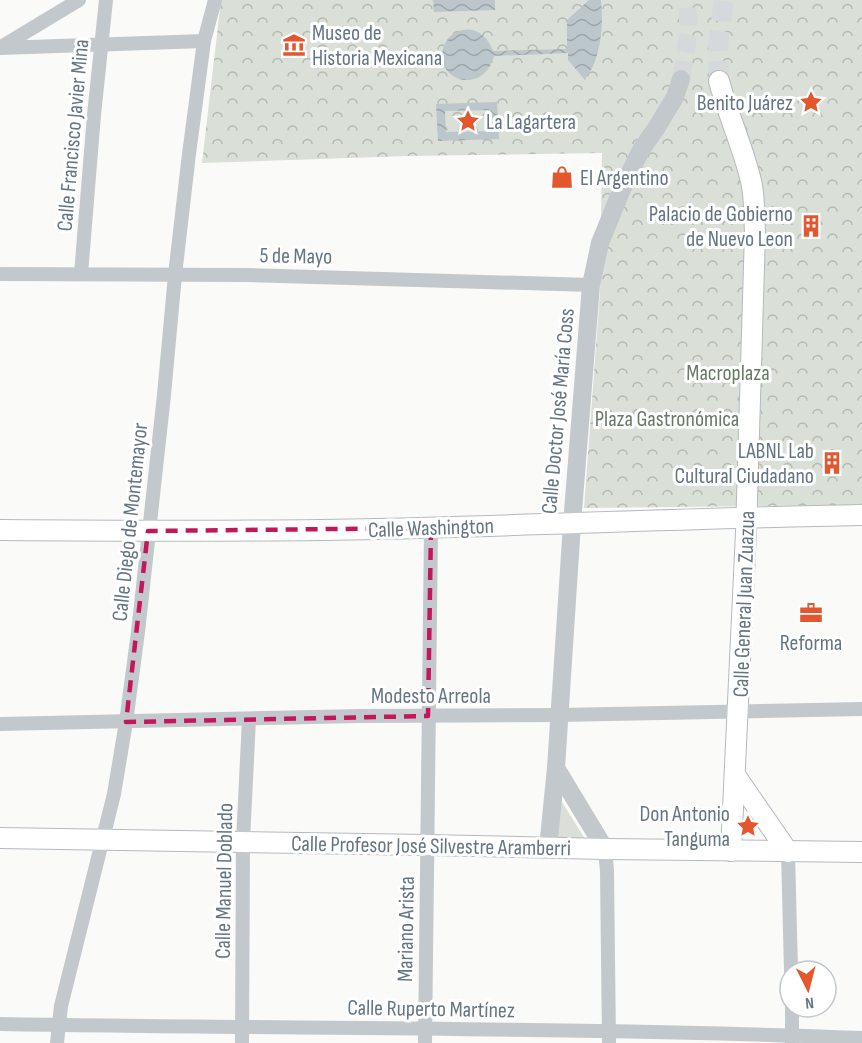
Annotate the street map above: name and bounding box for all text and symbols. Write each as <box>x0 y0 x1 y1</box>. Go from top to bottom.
place label: Museo de Historia Mexicana <box>312 20 442 72</box>
museum icon: Museo de Historia Mexicana <box>281 32 307 58</box>
street label: Calle Francisco Javier Mina <box>52 38 95 232</box>
place icon: Benito Juárez <box>798 89 824 115</box>
place label: Benito Juárez <box>697 90 793 117</box>
place icon: La Lagartera <box>455 108 481 134</box>
place label: La Lagartera <box>486 109 576 136</box>
shop icon: El Argentino <box>549 164 575 190</box>
place label: El Argentino <box>580 165 669 192</box>
place label: Palacio de Gobierno de Nuevo Leon <box>649 201 793 253</box>
building icon: Palacio de Gobierno de Nuevo Leon <box>798 213 824 239</box>
street label: 5 de Mayo <box>259 242 333 271</box>
street label: Calle Doctor José María Coss <box>536 307 581 515</box>
park label: Macroplaza <box>686 360 770 387</box>
park label: Plaza Gastronómica <box>595 406 739 433</box>
street label: Calle Diego de Montemayor <box>107 422 154 623</box>
place label: LABNL Lab Cultural Ciudadano <box>674 438 814 490</box>
building icon: LABNL Lab Cultural Ciudadano <box>819 450 845 476</box>
street label: Calle General Juan Zuazua <box>728 510 761 698</box>
street label: Calle Washington <box>368 513 495 544</box>
office icon: Reforma <box>798 600 824 626</box>
place label: Reforma <box>780 630 842 657</box>
street label: Modesto Arreola <box>371 683 491 710</box>
place label: Don Antonio Tanguma <box>639 801 730 853</box>
street label: Calle Manuel Doblado <box>210 803 239 959</box>
place icon: Don Antonio Tanguma <box>735 813 761 839</box>
street label: Calle Profesor José Silvestre Aramberri <box>291 831 571 862</box>
street label: Mariano Arista <box>392 876 421 982</box>
north arrow <box>778 959 838 1019</box>
text: N <box>804 993 815 1012</box>
street label: Calle Ruperto Martínez <box>347 995 515 1024</box>

